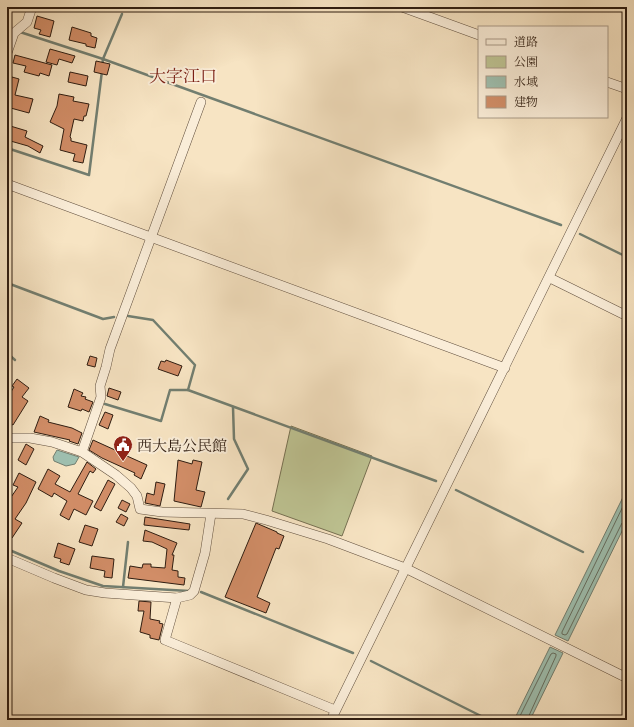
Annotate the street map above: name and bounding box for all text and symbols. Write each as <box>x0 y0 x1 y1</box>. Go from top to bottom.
legend <box>478 26 608 118</box>
text: 道路 <box>514 34 538 50</box>
text: 公園 <box>514 54 538 70</box>
district label: 大字江口 <box>149 65 217 87</box>
text: 水域 <box>514 74 538 90</box>
text: 建物 <box>514 94 538 110</box>
public building icon: 西大島公民館 <box>112 434 134 462</box>
place label: 西大島公民館 <box>137 436 227 455</box>

